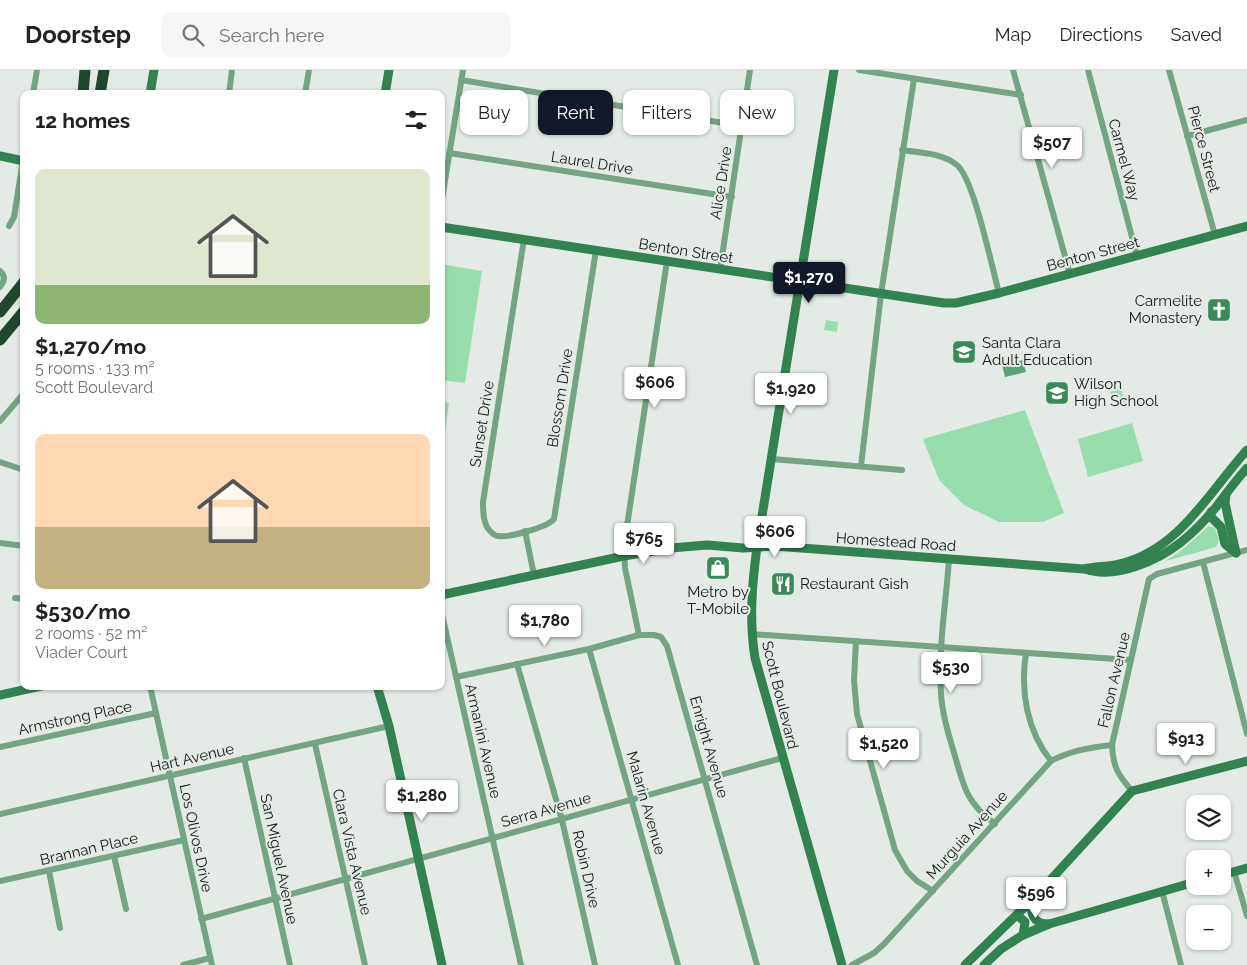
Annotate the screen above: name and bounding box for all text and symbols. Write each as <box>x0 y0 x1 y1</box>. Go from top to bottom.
search box <box>161 12 511 57</box>
text: Doorstep <box>25 20 131 49</box>
icon: search <box>179 21 207 49</box>
text: Search here <box>219 24 325 46</box>
text: Map <box>995 24 1031 45</box>
text: Directions <box>1059 24 1143 45</box>
text: Saved <box>1171 24 1222 45</box>
chip: Buy <box>460 90 528 135</box>
chip: Rent <box>538 90 613 135</box>
chip: Filters <box>623 90 710 135</box>
chip: New <box>720 90 794 135</box>
street label: Pierce Street <box>1184 104 1224 194</box>
icon: filters <box>402 106 430 134</box>
text: 12 homes <box>35 108 130 133</box>
street label: Carmel Way <box>1104 117 1144 203</box>
pin: $507 <box>1022 126 1082 169</box>
text: $507 <box>1033 133 1071 152</box>
street label: Alice Drive <box>706 145 736 221</box>
street label: Laurel Drive <box>550 148 635 178</box>
icon: home <box>188 201 278 291</box>
street label: Benton Street <box>1045 233 1141 275</box>
street label: Benton Street <box>637 235 735 267</box>
pin: $1,270 <box>768 262 850 304</box>
text: $1,270 <box>784 268 834 287</box>
place label: Carmelite Monastery <box>1129 292 1202 327</box>
church icon: Carmelite Monastery <box>1206 297 1232 323</box>
text: $1,270/mo <box>35 334 146 359</box>
place label: Santa Clara Adult Education <box>982 334 1093 369</box>
school or university icon: Santa Clara Adult Education <box>951 339 977 365</box>
street label: Blossom Drive <box>543 347 577 449</box>
text: 5 rooms · 133 m² <box>35 359 155 378</box>
pin: $606 <box>625 366 685 409</box>
pin: $1,920 <box>750 372 832 415</box>
text: $606 <box>635 373 675 392</box>
place label: Wilson High School <box>1074 375 1159 410</box>
text: Scott Boulevard <box>35 378 153 397</box>
street label: Sunset Drive <box>466 379 498 469</box>
text: $1,920 <box>766 379 816 398</box>
school or university icon: Wilson High School <box>1044 380 1070 406</box>
icon: home <box>188 466 278 556</box>
pin: $606 <box>745 516 805 558</box>
pin: $765 <box>614 522 674 565</box>
text: $606 <box>755 522 795 541</box>
text: $765 <box>625 529 663 548</box>
street label: Homestead Road <box>835 529 957 555</box>
shop icon: Metro by T-Mobile <box>705 555 731 581</box>
restaurant icon: Restaurant Gish <box>770 571 796 597</box>
place label: Restaurant Gish <box>800 575 909 593</box>
place label: Metro by T-Mobile <box>687 583 749 618</box>
text: $530/mo <box>35 599 131 624</box>
pin: $1,780 <box>504 604 586 647</box>
text: $1,780 <box>520 611 570 630</box>
text: 2 rooms · 52 m² <box>35 624 147 643</box>
street label: Fallon Avenue <box>1094 630 1134 730</box>
street label: Scott Boulevard <box>758 639 802 751</box>
text: Viader Court <box>35 643 128 662</box>
pin: $530 <box>921 652 981 694</box>
text: $530 <box>932 658 970 677</box>
street label: Armanini Avenue <box>461 682 505 800</box>
street label: Enright Avenue <box>686 694 732 800</box>
street label: Armstrong Place <box>16 697 134 739</box>
pin: $913 <box>1156 722 1216 765</box>
pin: $1,520 <box>843 728 925 770</box>
text: $913 <box>1168 729 1204 748</box>
text: $1,520 <box>859 734 909 753</box>
street label: Hart Avenue <box>148 740 236 776</box>
street label: Malarin Avenue <box>623 749 669 857</box>
pin: $1,280 <box>381 780 463 822</box>
street label: Los Olivos Drive <box>176 782 216 894</box>
text: $1,280 <box>397 786 447 805</box>
street label: Clara Vista Avenue <box>329 787 375 917</box>
street label: Murguia Avenue <box>923 787 1012 883</box>
street label: Serra Avenue <box>499 789 593 831</box>
street label: San Miguel Avenue <box>256 792 302 926</box>
map controls <box>1186 795 1231 950</box>
button: layers <box>1186 795 1231 840</box>
street label: Robin Drive <box>568 828 604 910</box>
street label: Brannan Place <box>38 829 140 869</box>
button: + <box>1186 850 1231 895</box>
pin: $596 <box>1006 876 1066 919</box>
text: $596 <box>1017 883 1055 902</box>
button: − <box>1186 905 1231 950</box>

